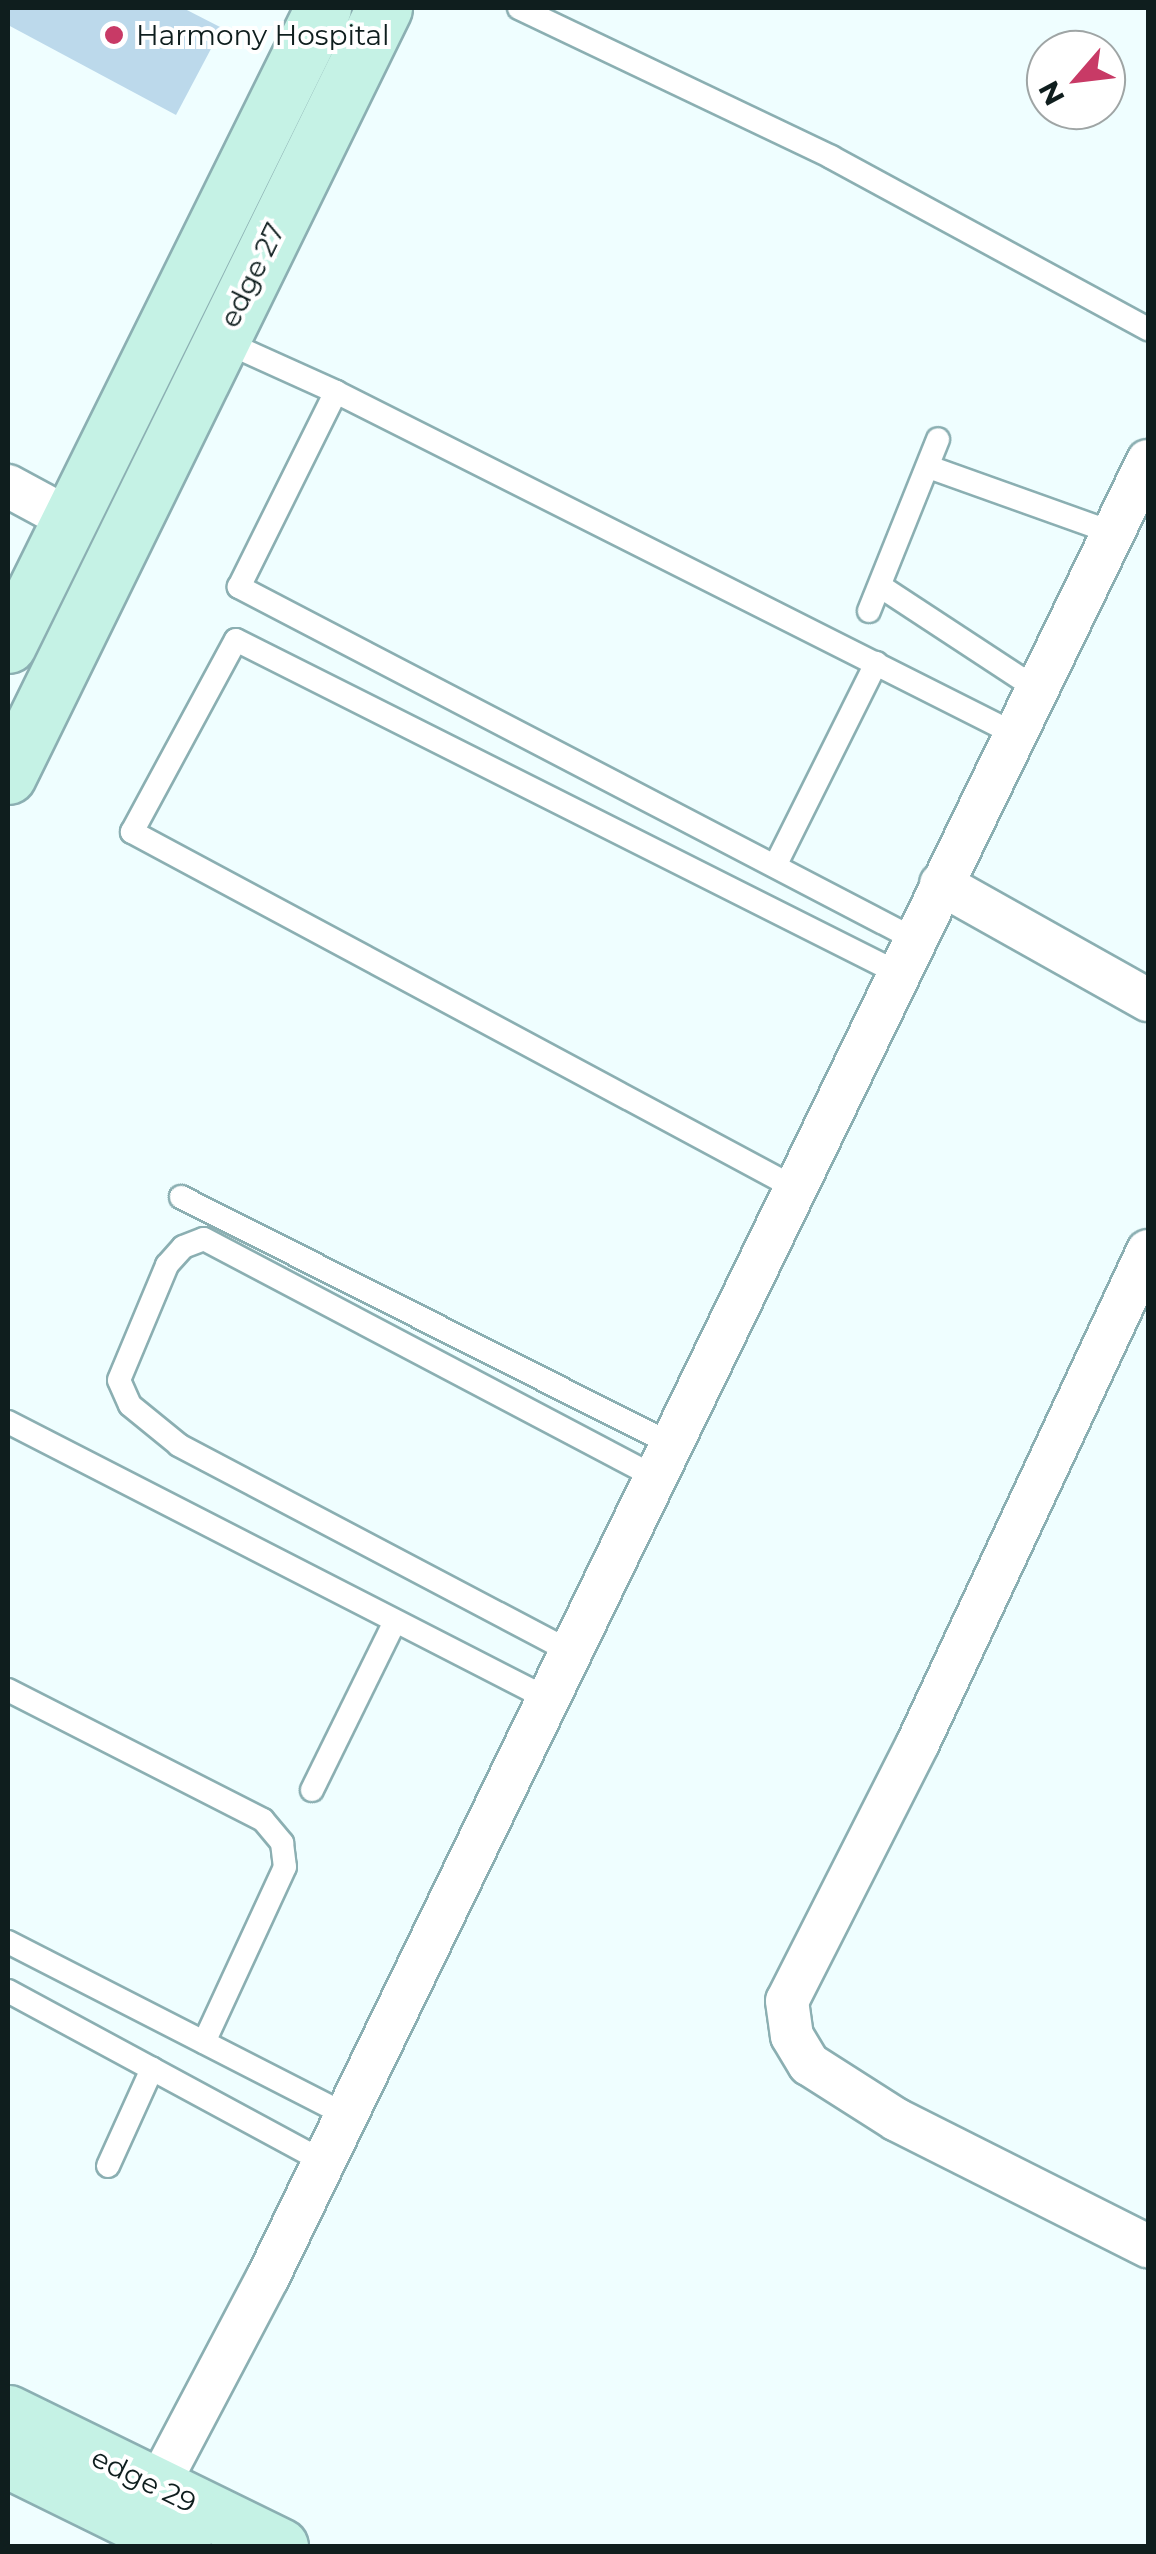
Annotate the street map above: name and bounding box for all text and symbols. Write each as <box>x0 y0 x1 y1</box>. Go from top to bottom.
place label: Harmony Hospital <box>136 18 390 52</box>
marker: Harmony Hospital <box>101 22 127 48</box>
north arrow <box>1026 30 1126 130</box>
text: N <box>1031 75 1072 111</box>
street label: edge 27 <box>212 217 292 333</box>
street label: edge 29 <box>86 2440 202 2520</box>

